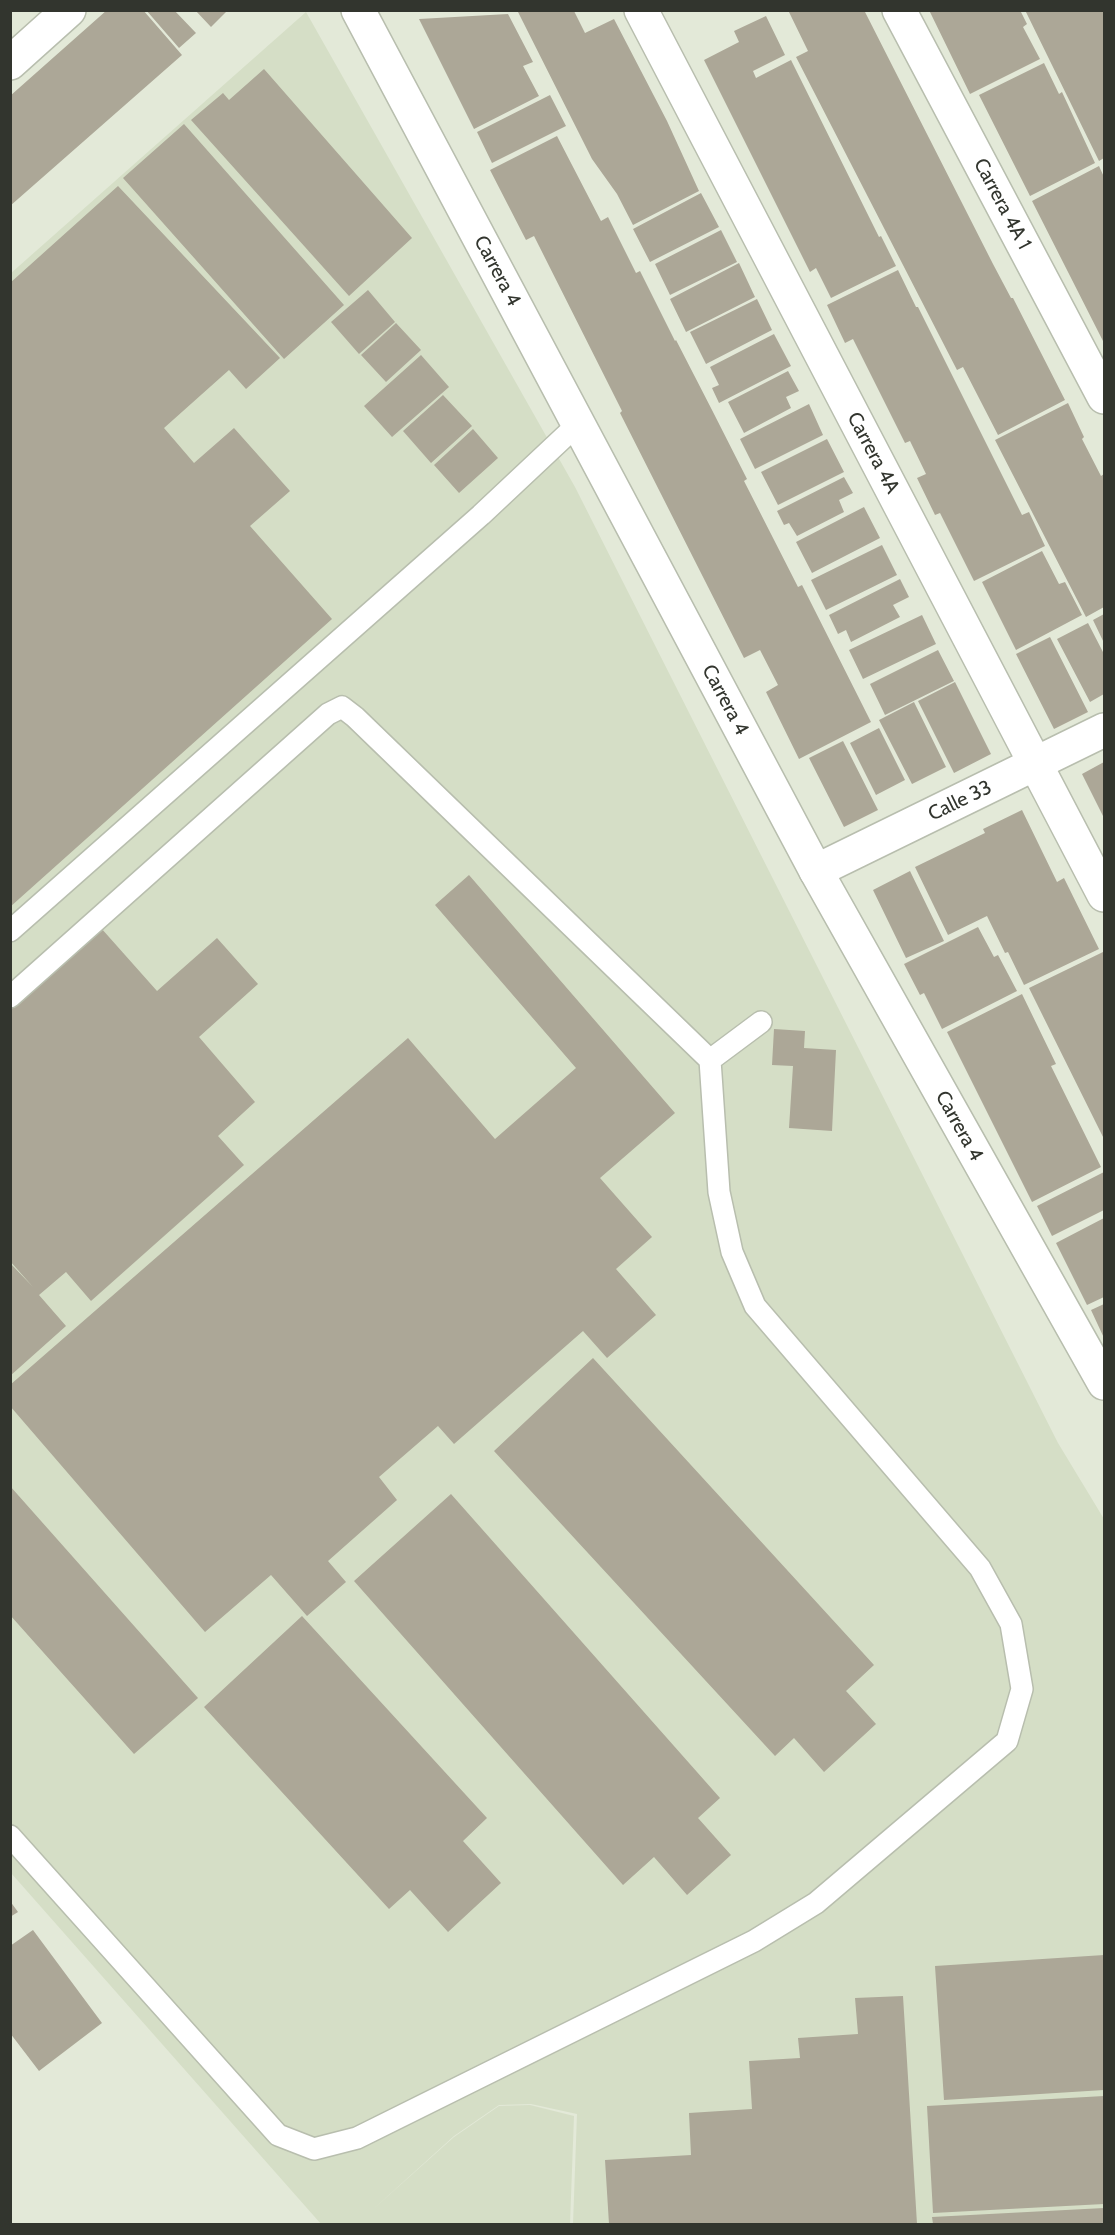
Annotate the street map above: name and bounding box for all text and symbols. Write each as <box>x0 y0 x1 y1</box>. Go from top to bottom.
street label: Carrera 4A 1 <box>968 154 1036 254</box>
street label: Carrera 4 <box>468 232 526 310</box>
street label: Carrera 4A <box>842 408 904 498</box>
street label: Carrera 4 <box>696 661 754 739</box>
street label: Calle 33 <box>924 775 996 827</box>
street label: Carrera 4 <box>930 1087 988 1165</box>

